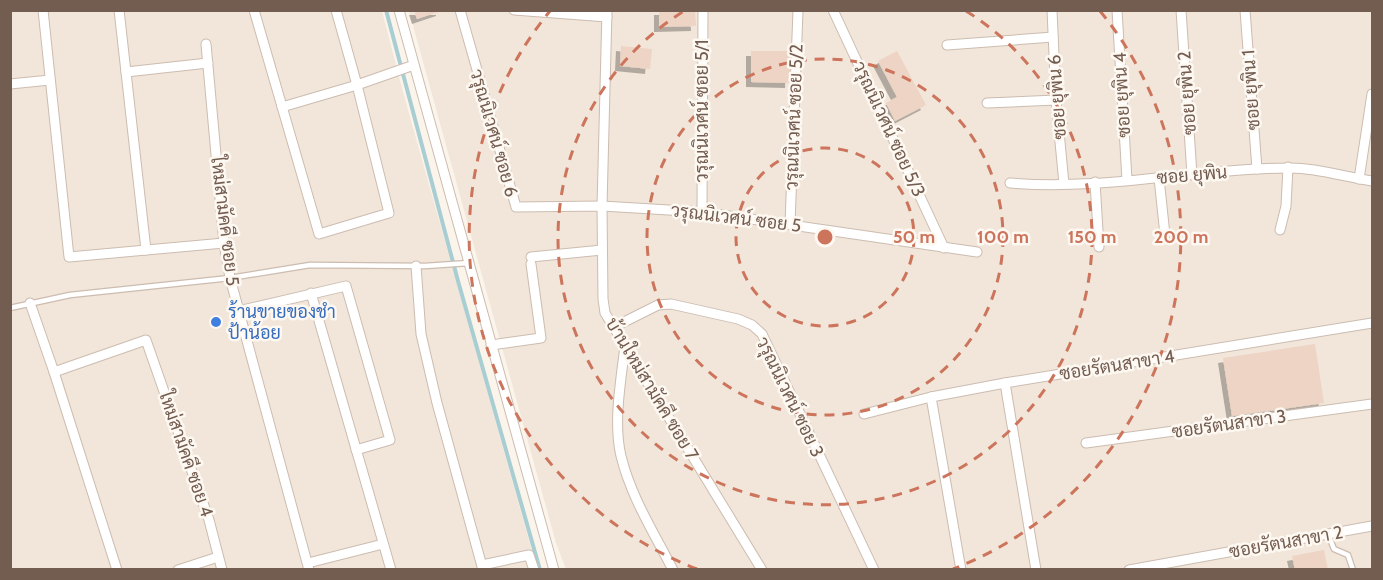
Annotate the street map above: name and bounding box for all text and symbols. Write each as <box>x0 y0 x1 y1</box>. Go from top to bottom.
street label: วรุณนิเวศน์ ซอย 5/1 <box>689 40 714 182</box>
street label: วรุณนิเวศน์ ซอย 5/2 <box>778 43 809 191</box>
street label: ซอย ยุพิน 1 <box>1237 49 1266 131</box>
street label: ซอย ยุพิน 2 <box>1173 50 1202 136</box>
street label: ซอย ยุพิน 4 <box>1109 52 1136 138</box>
street label: ซอย ยุพิน 6 <box>1043 54 1072 140</box>
street label: วรุณนิเวศน์ ซอย 5/3 <box>847 57 932 201</box>
street label: วรุณนิเวศน์ ซอย 6 <box>464 66 525 200</box>
street label: ใหม่สามัคคี ซอย 5 <box>206 152 246 287</box>
street label: ซอย ยุพิน <box>1156 161 1228 190</box>
street label: วรุณนิเวศน์ ซอย 5 <box>669 197 803 238</box>
text: 50 m <box>893 226 935 248</box>
text: 100 m <box>977 226 1029 248</box>
text: 150 m <box>1068 226 1116 248</box>
text: 200 m <box>1154 226 1208 248</box>
centre of rings <box>815 227 835 247</box>
place label: ร้านขายของชำ ป้าน้อย <box>228 300 336 344</box>
street label: บ้านใหม่สามัคคี ซอย 7 <box>601 313 705 464</box>
marker: ร้านขายของชำ ป้าน้อย <box>209 315 223 329</box>
street label: วรุณนิเวศน์ ซอย 3 <box>750 332 830 461</box>
street label: ซอยรัตนสาขา 4 <box>1058 345 1176 385</box>
street label: ใหม่สามัคคี ซอย 4 <box>154 386 220 520</box>
street label: ซอยรัตนสาขา 3 <box>1170 405 1288 443</box>
street label: ซอยรัตนสาขา 2 <box>1227 521 1345 563</box>

